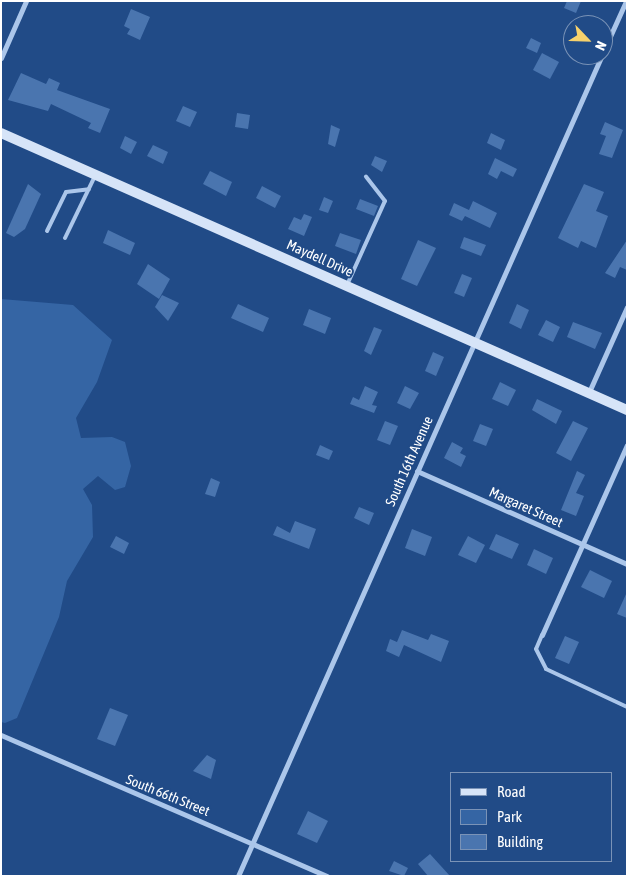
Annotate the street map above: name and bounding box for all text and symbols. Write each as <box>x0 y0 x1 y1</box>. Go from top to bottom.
north arrow <box>563 15 613 65</box>
text: N <box>592 39 610 53</box>
street label: Maydell Drive <box>284 236 356 280</box>
street label: South 16th Avenue <box>382 413 436 509</box>
street label: Margaret Street <box>486 483 566 531</box>
street label: South 66th Street <box>124 771 212 819</box>
legend <box>450 772 613 862</box>
text: Road <box>497 783 526 800</box>
text: Park <box>497 808 522 825</box>
text: Building <box>497 833 543 850</box>

